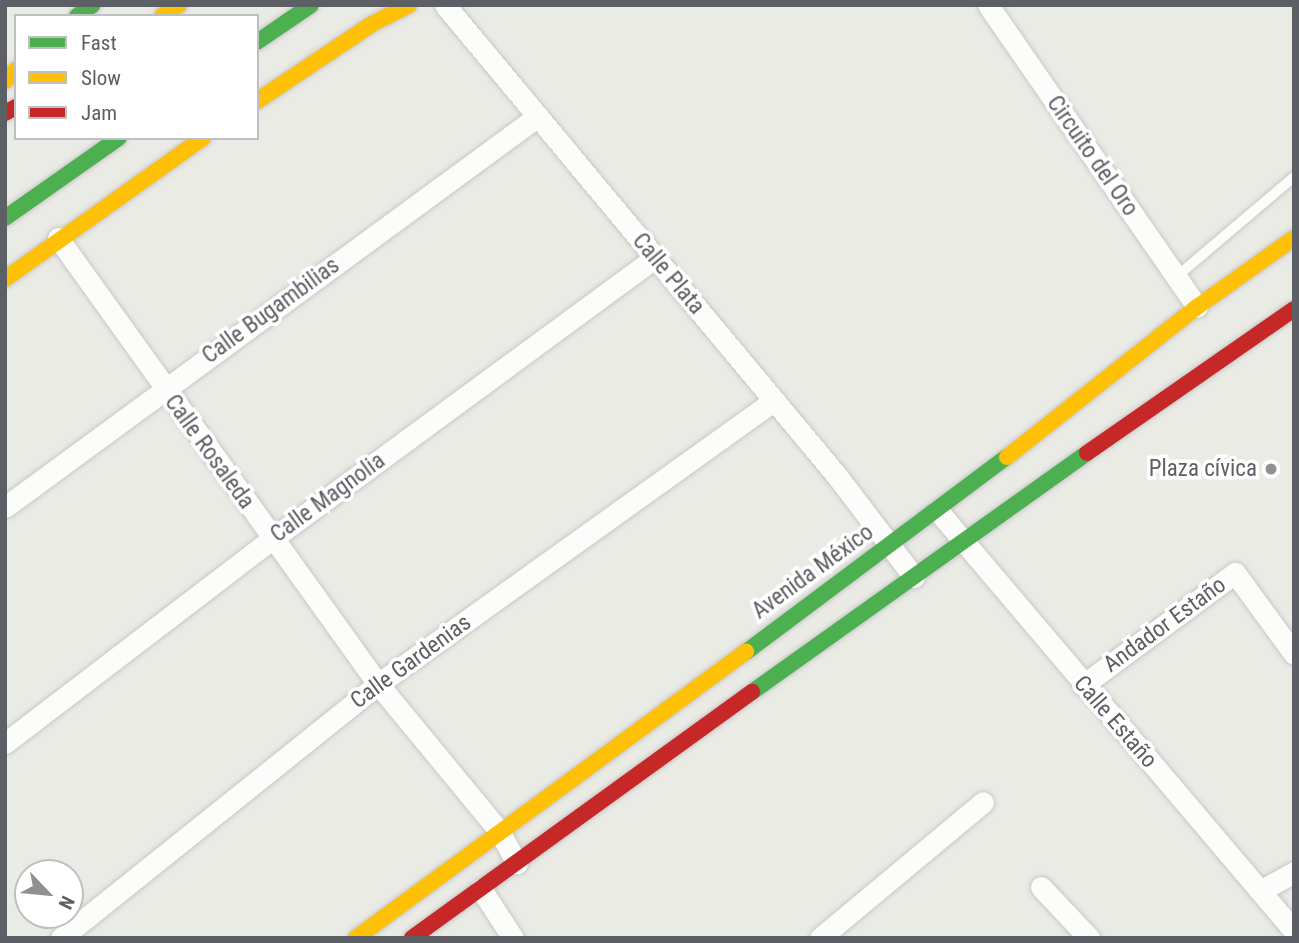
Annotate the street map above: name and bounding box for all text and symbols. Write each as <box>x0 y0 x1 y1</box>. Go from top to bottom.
legend <box>14 14 259 140</box>
text: Fast <box>81 31 117 55</box>
text: Slow <box>81 66 121 90</box>
street label: Circuito del Oro <box>1040 91 1144 221</box>
text: Jam <box>81 101 117 125</box>
street label: Calle Plata <box>626 228 710 320</box>
street label: Calle Bugambilias <box>197 252 345 370</box>
street label: Calle Rosaleda <box>158 390 260 514</box>
street label: Calle Magnolia <box>265 447 391 549</box>
place label: Plaza cívica <box>1149 455 1257 483</box>
marker: Plaza cívica <box>1263 461 1279 477</box>
street label: Avenida México <box>747 519 879 625</box>
street label: Andador Estaño <box>1098 571 1232 679</box>
street label: Calle Gardenias <box>345 609 477 715</box>
street label: Calle Estaño <box>1067 670 1163 774</box>
north arrow <box>14 859 84 929</box>
text: N <box>54 892 79 913</box>

